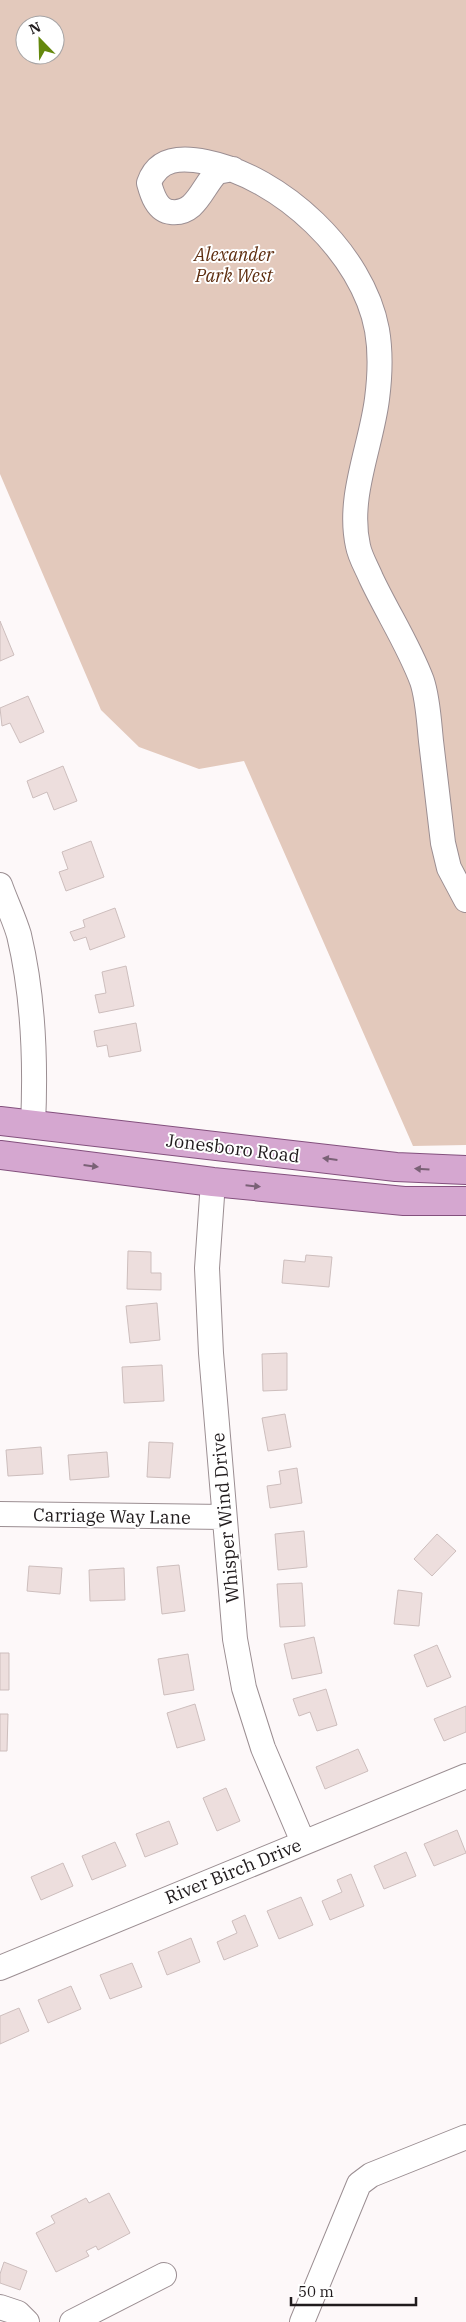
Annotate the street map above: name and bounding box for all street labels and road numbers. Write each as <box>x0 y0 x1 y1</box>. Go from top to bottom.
street label: Jonesboro Road <box>165 1128 301 1168</box>
street label: Whisper Wind Drive <box>206 1432 244 1604</box>
street label: Carriage Way Lane <box>33 1503 191 1529</box>
street label: River Birch Drive <box>162 1833 304 1909</box>

